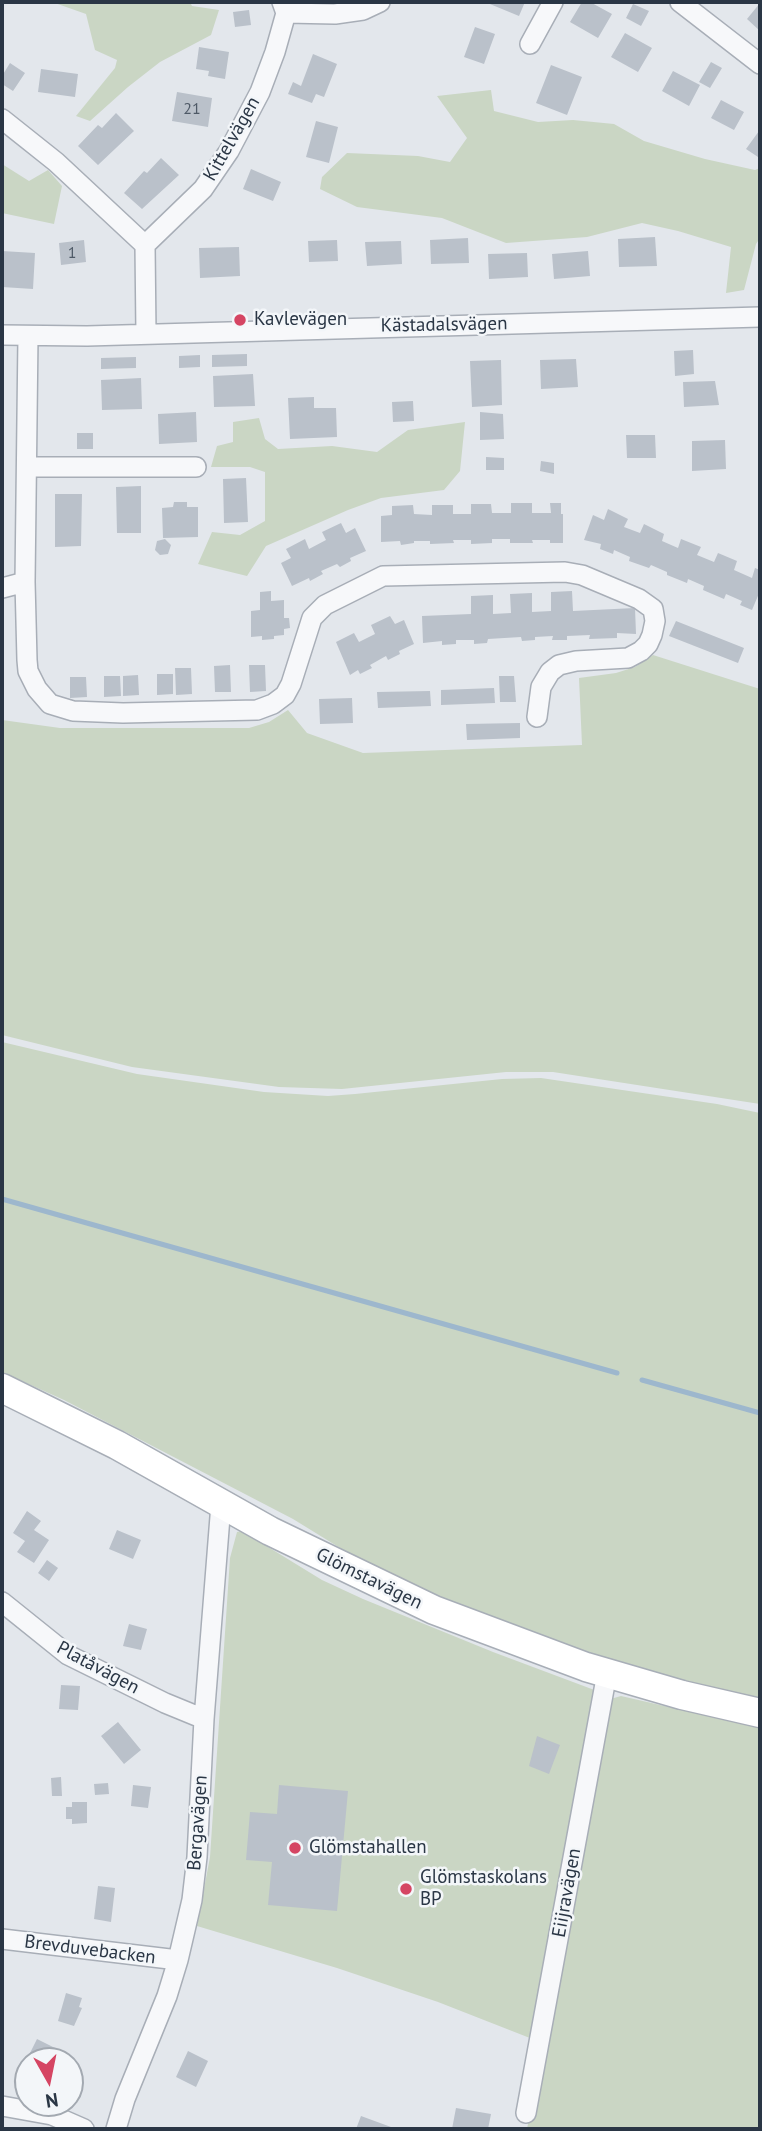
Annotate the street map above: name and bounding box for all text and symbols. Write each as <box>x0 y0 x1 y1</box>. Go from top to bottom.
street label: Kittelvägen <box>199 93 265 185</box>
house number: 21 <box>183 99 201 119</box>
house number: 1 <box>68 243 76 263</box>
place label: Kavlevägen <box>254 309 347 331</box>
marker: Kavlevägen <box>232 312 248 328</box>
street label: Kästadalsvägen <box>380 312 508 338</box>
street label: Glömstavägen <box>312 1543 426 1615</box>
street label: Platåvägen <box>53 1637 143 1699</box>
street label: Bergavägen <box>183 1774 213 1872</box>
place label: Glömstahallen <box>309 1837 427 1859</box>
marker: Glömstahallen <box>287 1840 303 1856</box>
street label: Eiijravägen <box>548 1847 586 1939</box>
place label: Glömstaskolans BP <box>420 1867 547 1911</box>
marker: Glömstaskolans BP <box>398 1881 414 1897</box>
street label: Brevduvebacken <box>23 1931 157 1969</box>
north arrow <box>14 2047 84 2117</box>
text: N <box>44 2088 60 2114</box>

